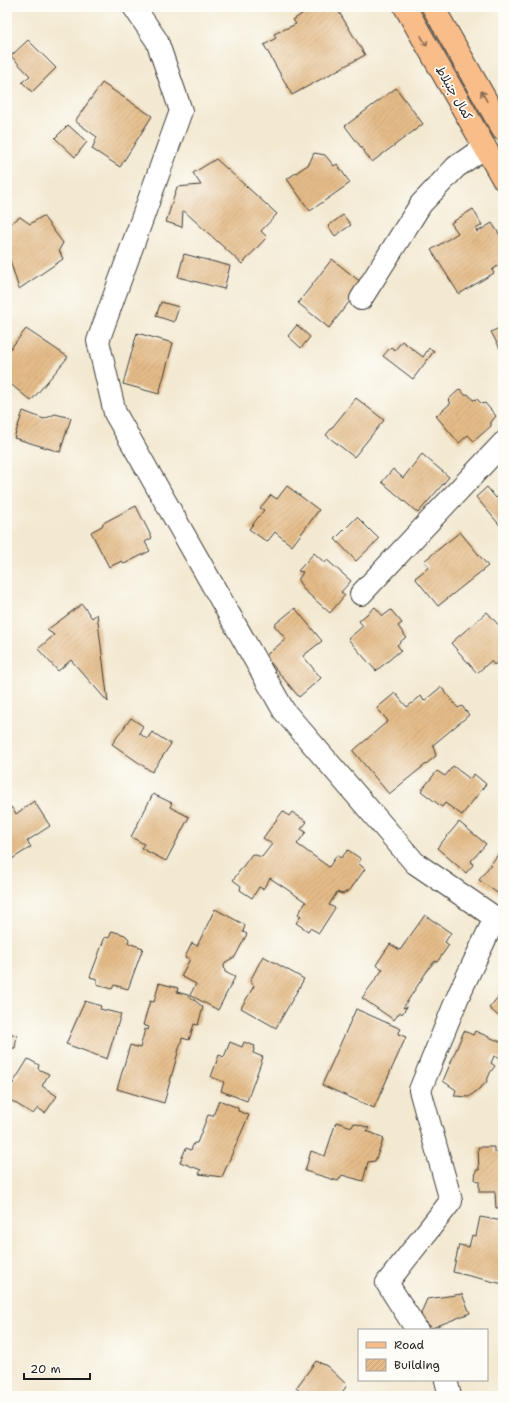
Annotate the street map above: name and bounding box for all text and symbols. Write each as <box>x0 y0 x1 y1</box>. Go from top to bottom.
one-way arrow <box>421 35 429 47</box>
street label: كمال جنبلاط <box>432 63 476 123</box>
one-way arrow <box>479 90 487 102</box>
legend <box>358 1329 488 1381</box>
text: Road <box>394 1337 425 1353</box>
scale bar <box>24 1355 90 1381</box>
text: Building <box>394 1357 440 1373</box>
text: 20 m <box>30 1361 61 1377</box>

